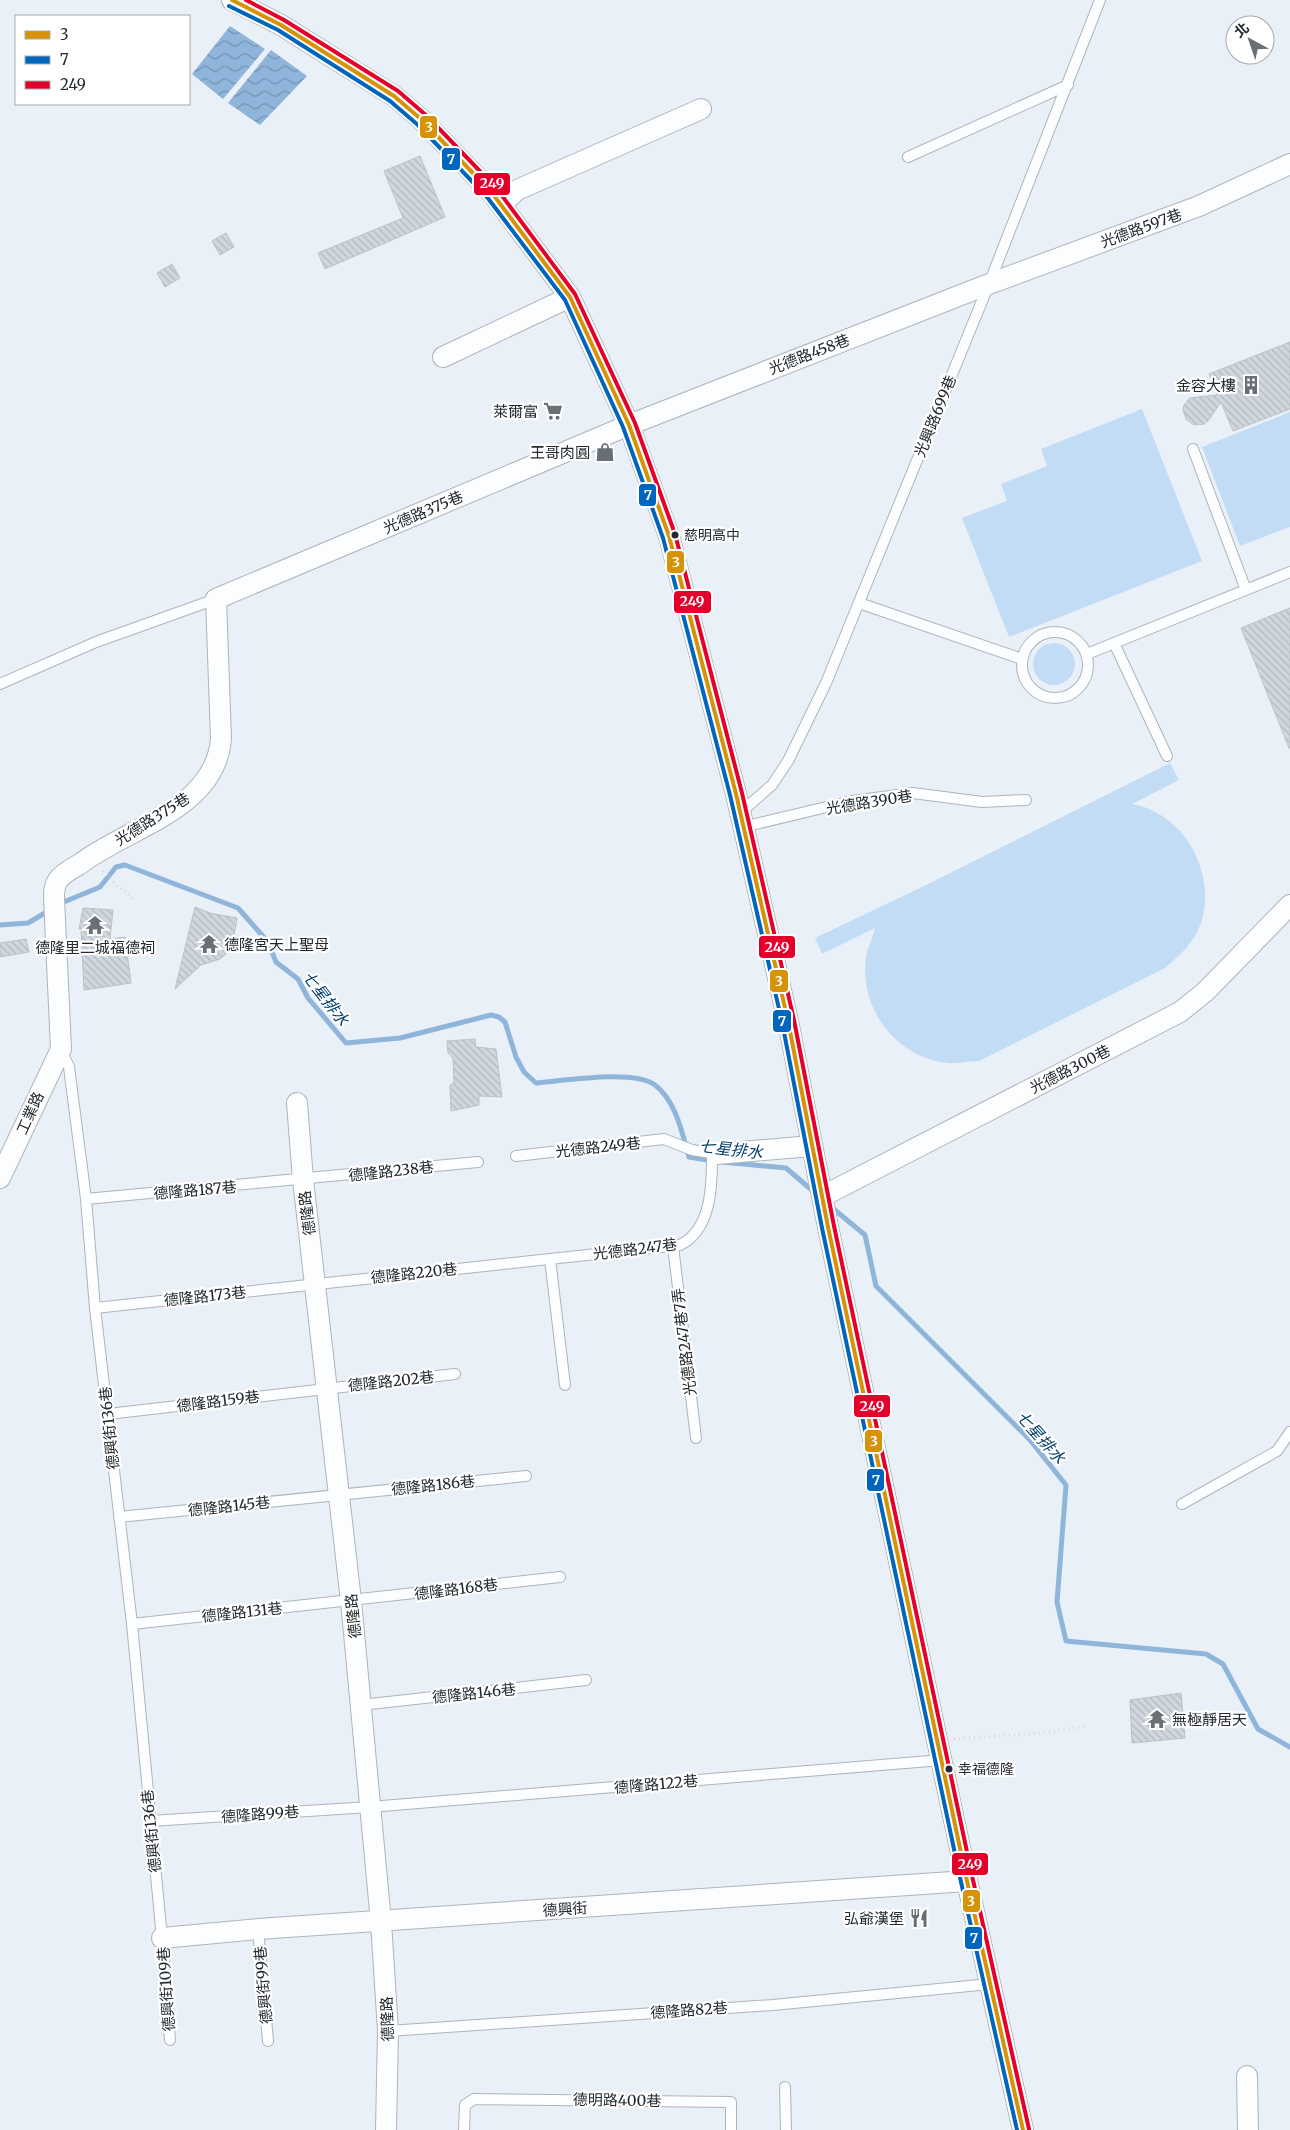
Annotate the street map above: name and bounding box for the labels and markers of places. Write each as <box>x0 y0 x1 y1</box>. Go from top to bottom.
building icon: 金容大樓 <box>1240 374 1262 396</box>
place label: 金容大樓 <box>1176 376 1236 395</box>
supermarket icon: 萊爾富 <box>542 400 564 422</box>
place label: 萊爾富 <box>493 402 538 421</box>
shop icon: 王哥肉圓 <box>594 441 616 463</box>
place label: 王哥肉圓 <box>530 443 590 462</box>
place label: 慈明高中 <box>684 526 740 544</box>
marker: 慈明高中 <box>670 530 680 540</box>
temple icon: 德隆里二城福德祠 <box>84 914 106 936</box>
temple icon: 德隆宮天上聖母 <box>198 933 220 955</box>
place label: 德隆宮天上聖母 <box>224 935 329 954</box>
place label: 德隆里二城福德祠 <box>35 938 155 957</box>
temple icon: 無極靜居天 <box>1146 1708 1168 1730</box>
place label: 無極靜居天 <box>1172 1710 1247 1729</box>
place label: 幸福德隆 <box>958 1760 1014 1778</box>
marker: 幸福德隆 <box>944 1764 954 1774</box>
restaurant icon: 弘爺漢堡 <box>908 1907 930 1929</box>
place label: 弘爺漢堡 <box>844 1909 904 1928</box>

